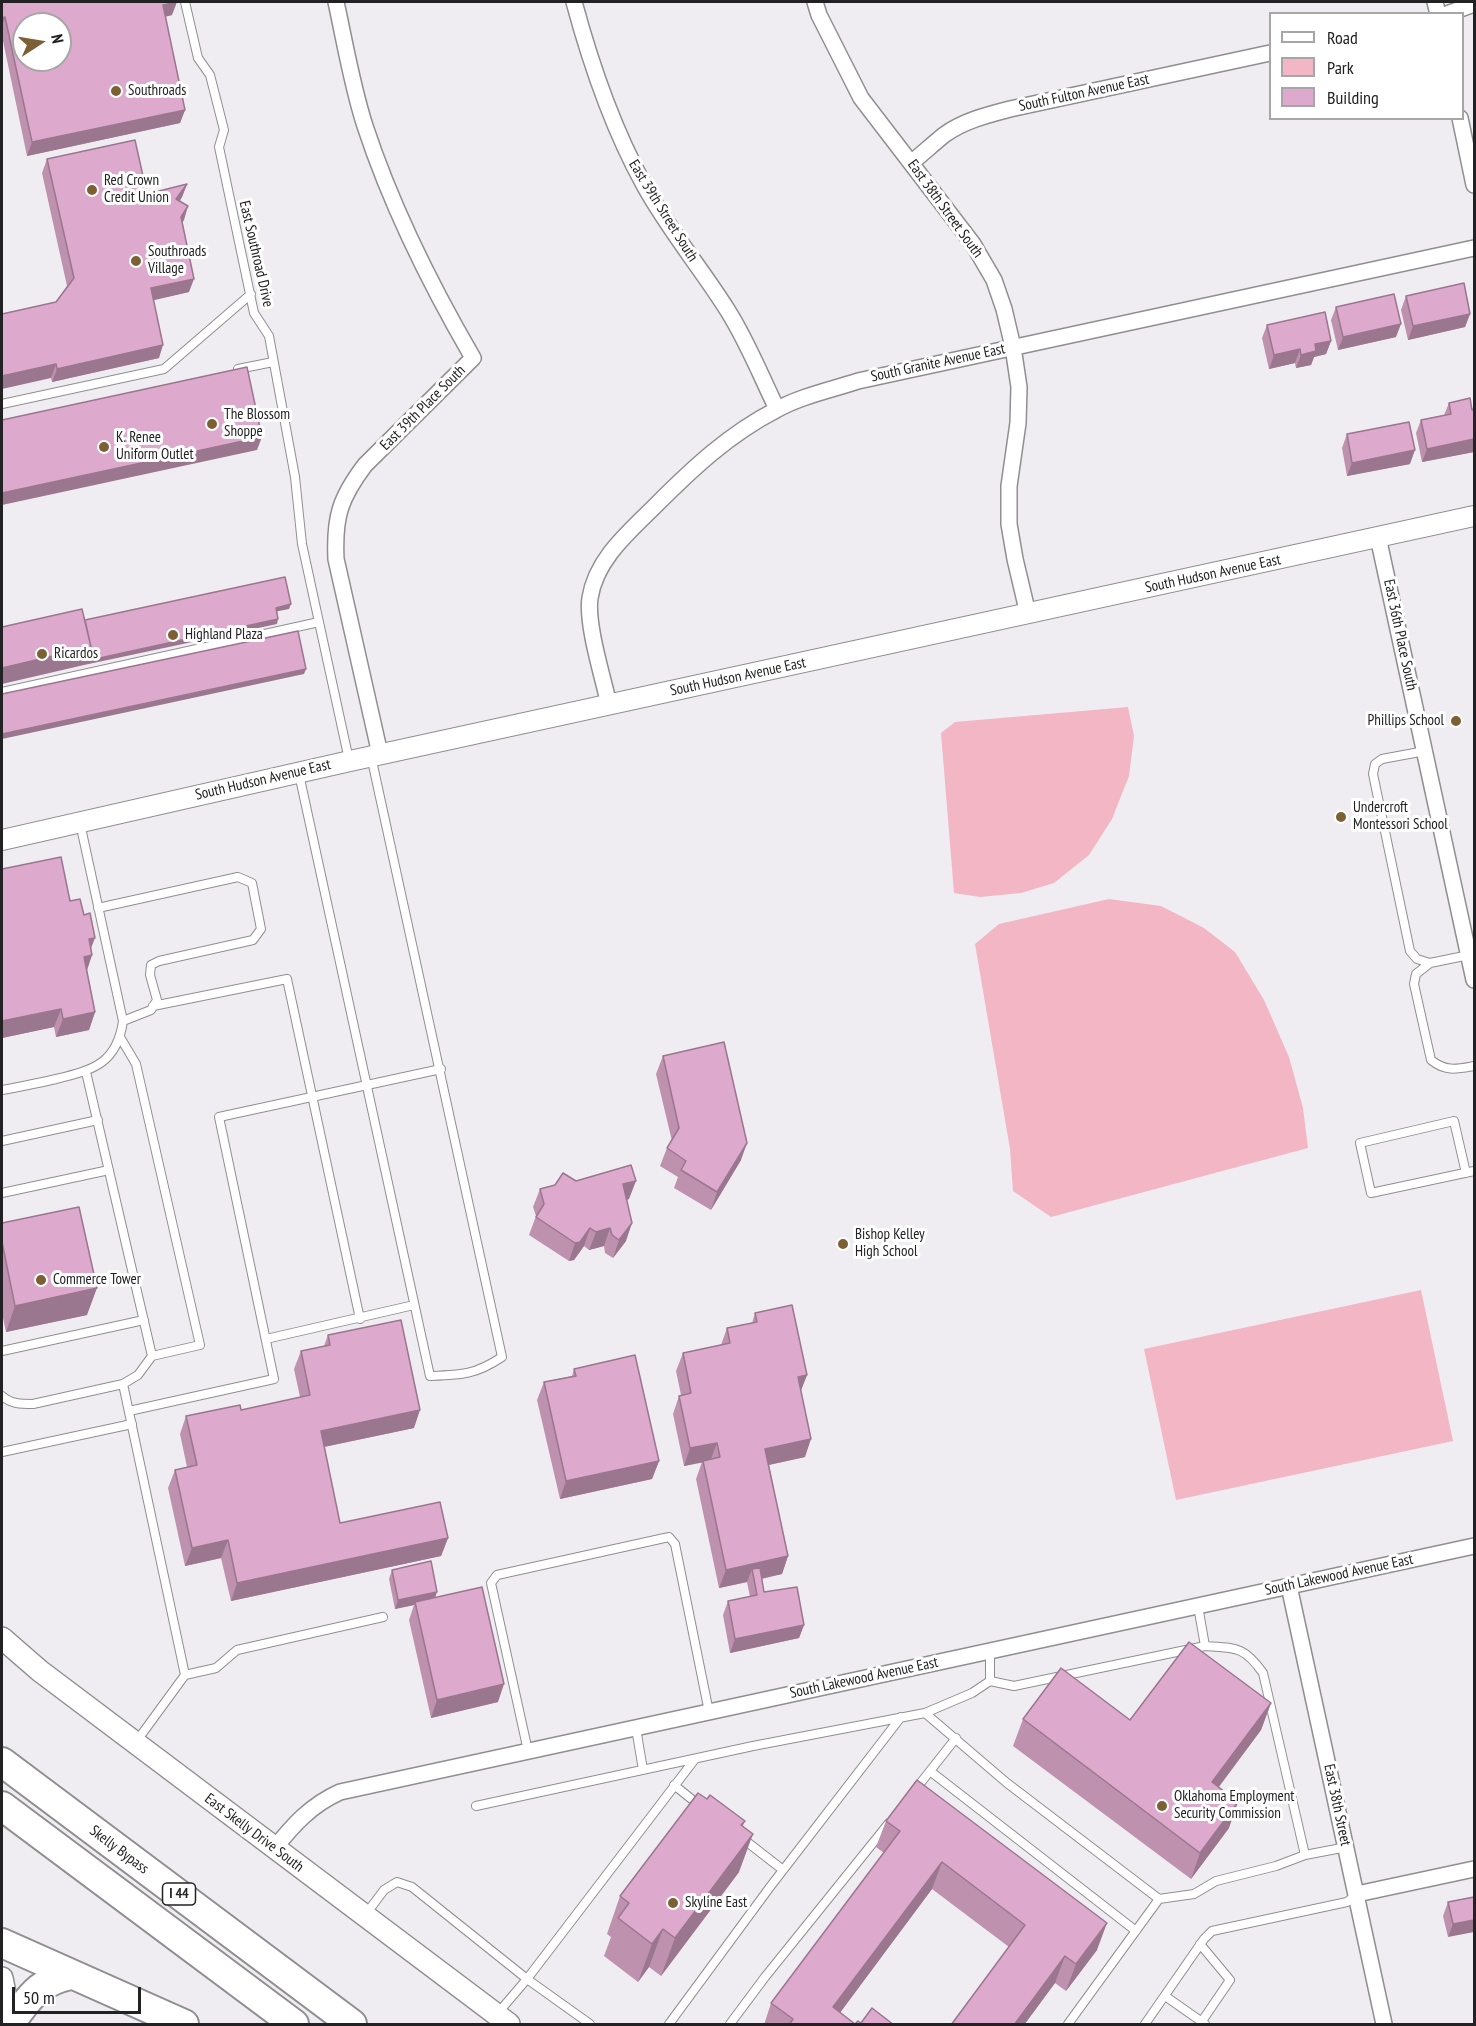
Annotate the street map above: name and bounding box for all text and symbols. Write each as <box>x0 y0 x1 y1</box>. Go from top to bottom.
north arrow <box>12 12 72 72</box>
legend <box>1269 12 1464 120</box>
text: Road <box>1327 26 1358 49</box>
text: N <box>47 32 68 45</box>
text: Park <box>1327 56 1354 79</box>
street label: South Fulton Avenue East <box>1017 70 1151 116</box>
place label: Southroads <box>128 82 186 100</box>
marker: Southroads <box>109 84 123 98</box>
text: Building <box>1327 86 1379 109</box>
street label: East 39th Street South <box>624 157 702 265</box>
street label: East 38th Street South <box>903 157 987 261</box>
place label: Red Crown Credit Union <box>104 172 169 207</box>
marker: Red Crown Credit Union <box>85 183 99 197</box>
street label: East Southroad Drive <box>235 199 277 309</box>
place label: Southroads Village <box>148 243 206 278</box>
marker: Southroads Village <box>129 254 143 268</box>
street label: South Granite Avenue East <box>869 340 1007 386</box>
street label: East 39th Place South <box>377 362 469 454</box>
place label: The Blossom Shoppe <box>224 406 290 441</box>
marker: The Blossom Shoppe <box>205 417 219 431</box>
place label: K. Renee Uniform Outlet <box>116 429 194 464</box>
marker: K. Renee Uniform Outlet <box>97 440 111 454</box>
street label: South Hudson Avenue East <box>1143 551 1283 597</box>
street label: East 36th Place South <box>1379 578 1421 692</box>
place label: Highland Plaza <box>185 626 263 644</box>
marker: Highland Plaza <box>166 628 180 642</box>
place label: Ricardos <box>54 645 98 663</box>
marker: Ricardos <box>35 647 49 661</box>
street label: South Hudson Avenue East <box>668 654 808 700</box>
place label: Phillips School <box>1368 712 1444 730</box>
marker: Phillips School <box>1449 714 1463 728</box>
street label: South Hudson Avenue East <box>194 756 332 804</box>
place label: Undercroft Montessori School <box>1353 799 1448 834</box>
marker: Undercroft Montessori School <box>1334 810 1348 824</box>
place label: Bishop Kelley High School <box>855 1226 925 1261</box>
marker: Bishop Kelley High School <box>836 1237 850 1251</box>
place label: Commerce Tower <box>53 1271 141 1289</box>
marker: Commerce Tower <box>34 1273 48 1287</box>
street label: South Lakewood Avenue East <box>1263 1550 1415 1600</box>
street label: South Lakewood Avenue East <box>788 1653 940 1703</box>
street label: East 38th Street <box>1320 1762 1354 1848</box>
place label: Oklahoma Employment Security Commission <box>1174 1788 1294 1823</box>
street label: East Skelly Drive South <box>201 1790 307 1876</box>
marker: Oklahoma Employment Security Commission <box>1155 1799 1169 1813</box>
street label: Skelly Bypass <box>86 1822 152 1878</box>
road number: I 44 <box>162 1883 195 1905</box>
place label: Skyline East <box>685 1894 747 1912</box>
marker: Skyline East <box>666 1896 680 1910</box>
scale bar <box>15 1975 144 2013</box>
text: 50 m <box>23 1986 55 2009</box>

